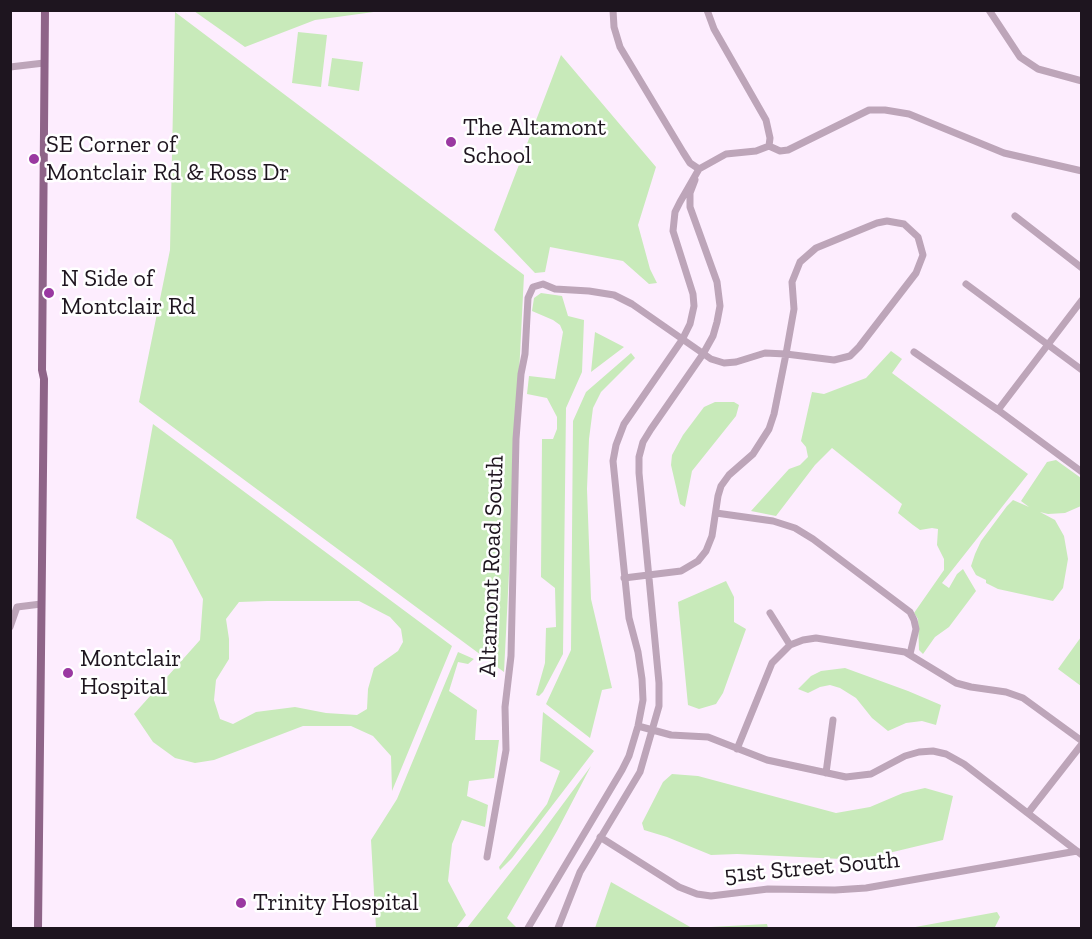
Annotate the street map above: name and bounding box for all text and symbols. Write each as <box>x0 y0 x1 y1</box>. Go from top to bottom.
place label: The Altamont School <box>463 114 606 170</box>
place label: SE Corner of Montclair Rd & Ross Dr <box>46 131 289 187</box>
marker: The Altamont School <box>444 135 458 149</box>
marker: SE Corner of Montclair Rd & Ross Dr <box>27 152 41 166</box>
place label: N Side of Montclair Rd <box>61 265 196 321</box>
marker: N Side of Montclair Rd <box>42 286 56 300</box>
street label: Altamont Road South <box>474 455 510 677</box>
place label: Montclair Hospital <box>80 645 181 701</box>
marker: Montclair Hospital <box>61 666 75 680</box>
street label: 51st Street South <box>723 846 901 890</box>
place label: Trinity Hospital <box>253 889 419 917</box>
marker: Trinity Hospital <box>234 896 248 910</box>

